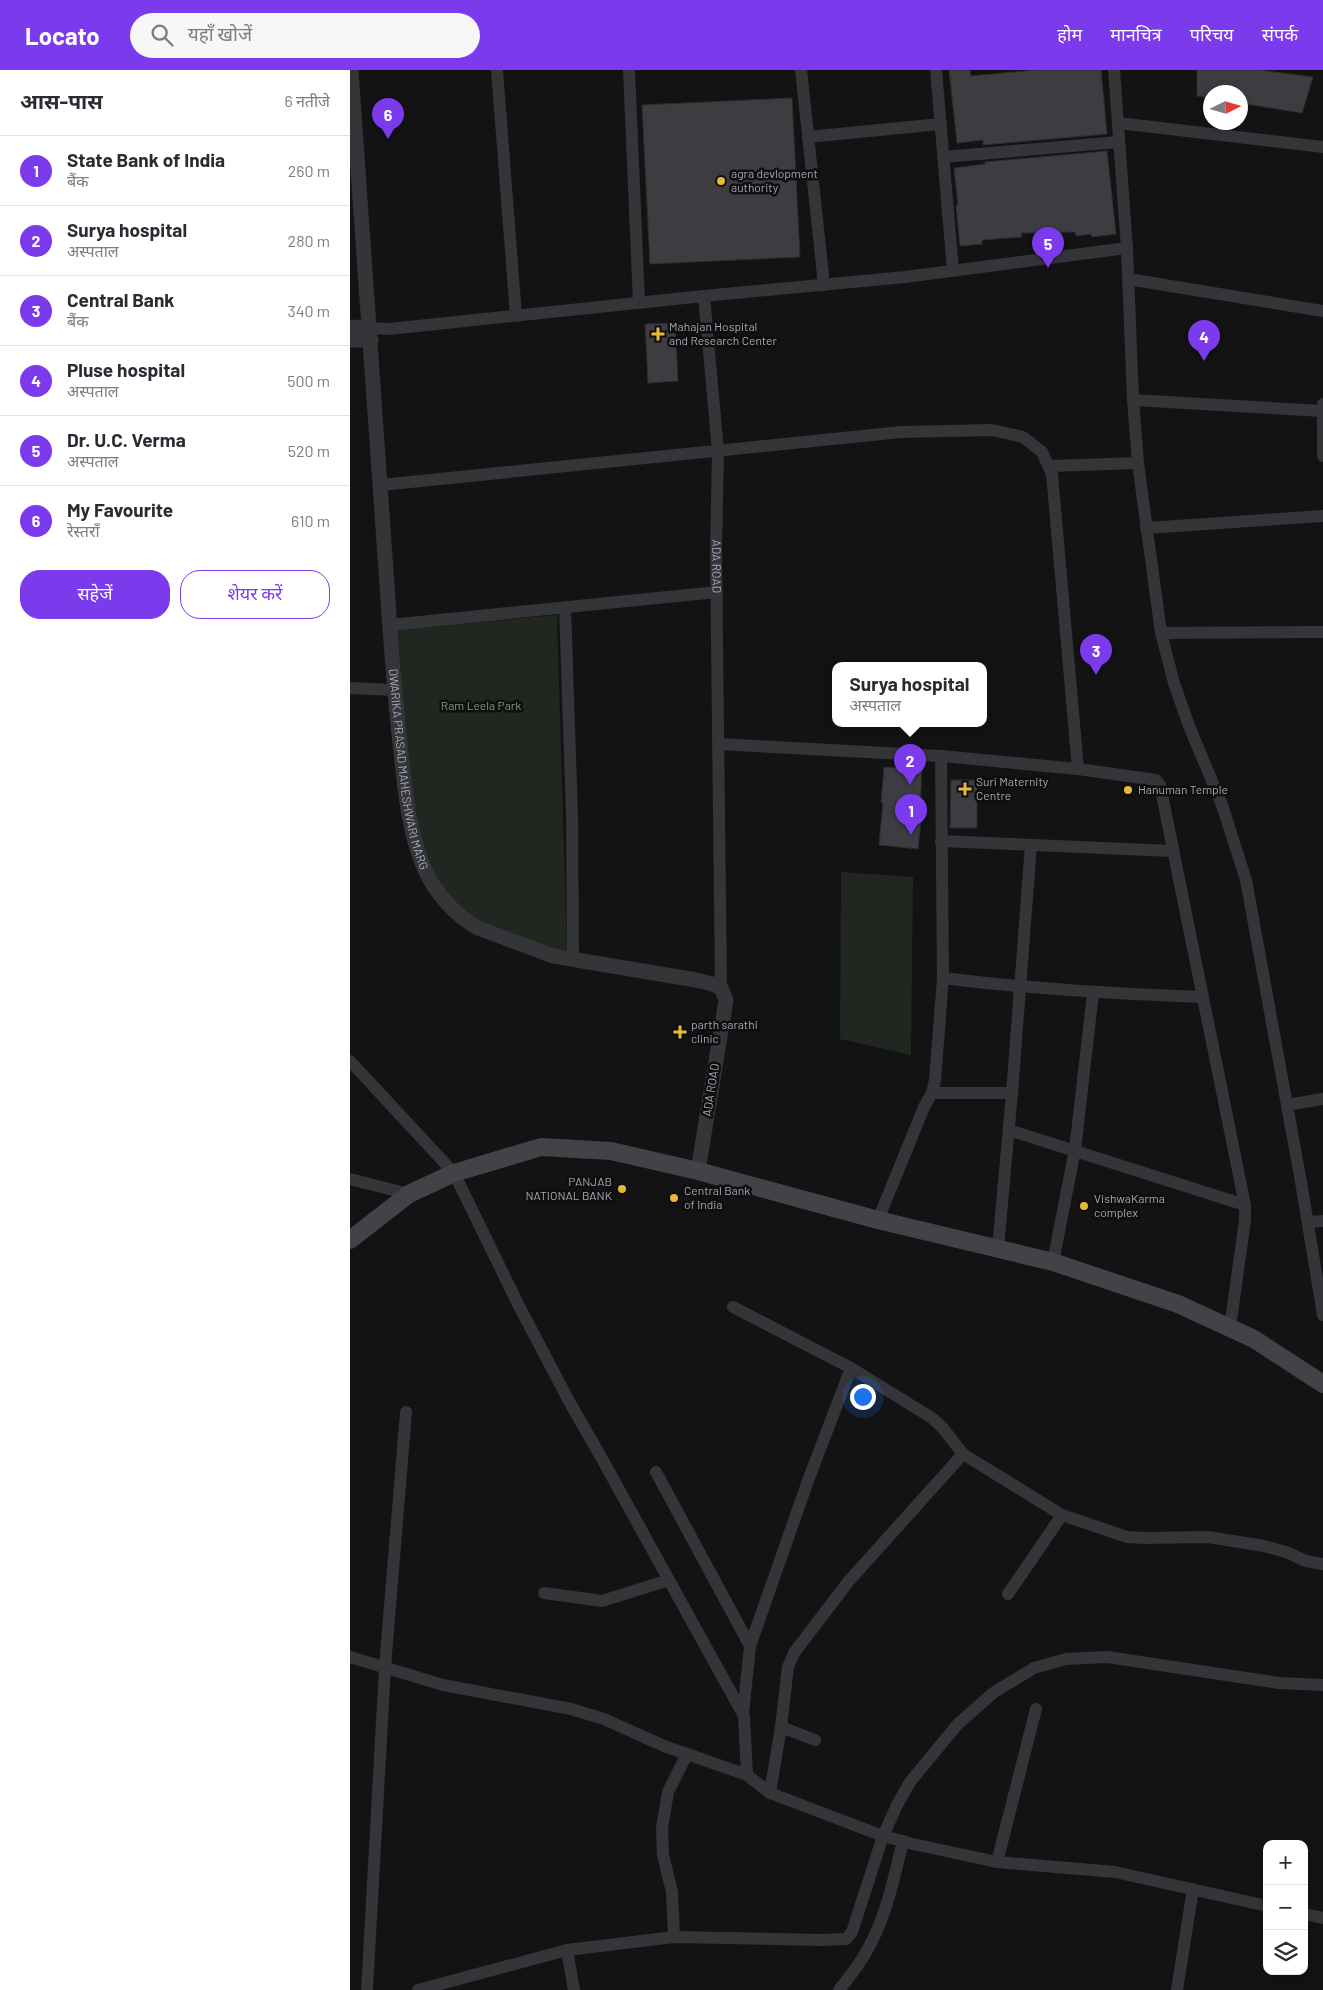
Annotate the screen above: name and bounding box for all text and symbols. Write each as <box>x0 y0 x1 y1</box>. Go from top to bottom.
search box <box>130 13 480 58</box>
text: Locato <box>25 21 100 50</box>
icon: search <box>148 21 176 49</box>
text: यहाँ खोजें <box>188 22 252 45</box>
text: होम <box>1057 23 1082 45</box>
text: मानचित्र <box>1110 23 1162 45</box>
text: परिचय <box>1190 23 1234 45</box>
text: संपर्क <box>1262 23 1298 45</box>
north arrow <box>1203 85 1248 130</box>
text: आस-पास <box>20 88 103 113</box>
text: 6 नतीजे <box>285 91 330 110</box>
pin: 6 <box>372 98 404 139</box>
text: State Bank of India <box>67 148 225 171</box>
text: 1 <box>33 161 39 180</box>
text: 260 m <box>288 161 330 180</box>
place label: agra devlopment authority <box>731 166 818 194</box>
text: बैंक <box>67 171 88 190</box>
marker: agra devlopment authority <box>715 175 727 187</box>
text: Surya hospital <box>67 218 187 241</box>
pin: 5 <box>1032 227 1064 268</box>
text: 2 <box>32 231 40 250</box>
text: 280 m <box>288 231 330 250</box>
text: अस्पताल <box>67 241 119 260</box>
text: Central Bank <box>67 288 174 311</box>
text: 3 <box>32 301 40 320</box>
text: 340 m <box>287 301 330 320</box>
text: बैंक <box>67 311 88 330</box>
place label: Mahajan Hospital and Research Center <box>669 319 777 347</box>
pin: 4 <box>1188 320 1220 361</box>
marker: Mahajan Hospital and Research Center <box>651 327 665 341</box>
text: Pluse hospital <box>67 358 185 381</box>
text: 4 <box>31 371 41 390</box>
text: 500 m <box>287 371 330 390</box>
text: अस्पताल <box>67 381 119 400</box>
text: Dr. U.C. Verma <box>67 428 186 451</box>
text: 5 <box>32 441 40 460</box>
text: 520 m <box>288 441 330 460</box>
text: अस्पताल <box>67 451 119 470</box>
text: My Favourite <box>67 498 173 521</box>
text: 6 <box>32 511 40 530</box>
text: 610 m <box>291 511 330 530</box>
text: रेस्तराँ <box>67 521 100 540</box>
street label: ADA ROAD <box>710 539 724 593</box>
button: सहेजें <box>20 570 170 619</box>
button: शेयर करें <box>180 570 330 619</box>
pin: 3 <box>1080 634 1112 675</box>
popup <box>832 662 987 727</box>
street label: DWARIKA PRASAD MAHESHWARI MARG <box>387 668 432 871</box>
text: Surya hospital <box>849 672 970 695</box>
text: अस्पताल <box>849 695 901 714</box>
park label: Ram Leela Park <box>441 698 521 712</box>
pin: 2 <box>894 744 926 785</box>
place label: Suri Maternity Centre <box>976 774 1049 802</box>
marker: Suri Maternity Centre <box>958 782 972 796</box>
place label: Hanuman Temple <box>1138 782 1228 796</box>
marker: Hanuman Temple <box>1122 784 1134 796</box>
pin: 1 <box>895 794 927 835</box>
place label: parth sarathi clinic <box>691 1017 758 1045</box>
marker: parth sarathi clinic <box>673 1025 687 1039</box>
street label: ADA ROAD <box>699 1062 721 1117</box>
place label: PANJAB NATIONAL BANK <box>525 1174 613 1202</box>
marker: PANJAB NATIONAL BANK <box>616 1183 628 1195</box>
place label: Central Bank of India <box>684 1183 750 1211</box>
place label: VishwaKarma complex <box>1094 1191 1165 1219</box>
marker: Central Bank of India <box>668 1192 680 1204</box>
marker: VishwaKarma complex <box>1078 1200 1090 1212</box>
your location <box>850 1384 876 1410</box>
map controls <box>1263 1840 1308 1975</box>
button: + <box>1263 1840 1308 1885</box>
button: − <box>1263 1885 1308 1930</box>
button: layers <box>1263 1930 1308 1975</box>

